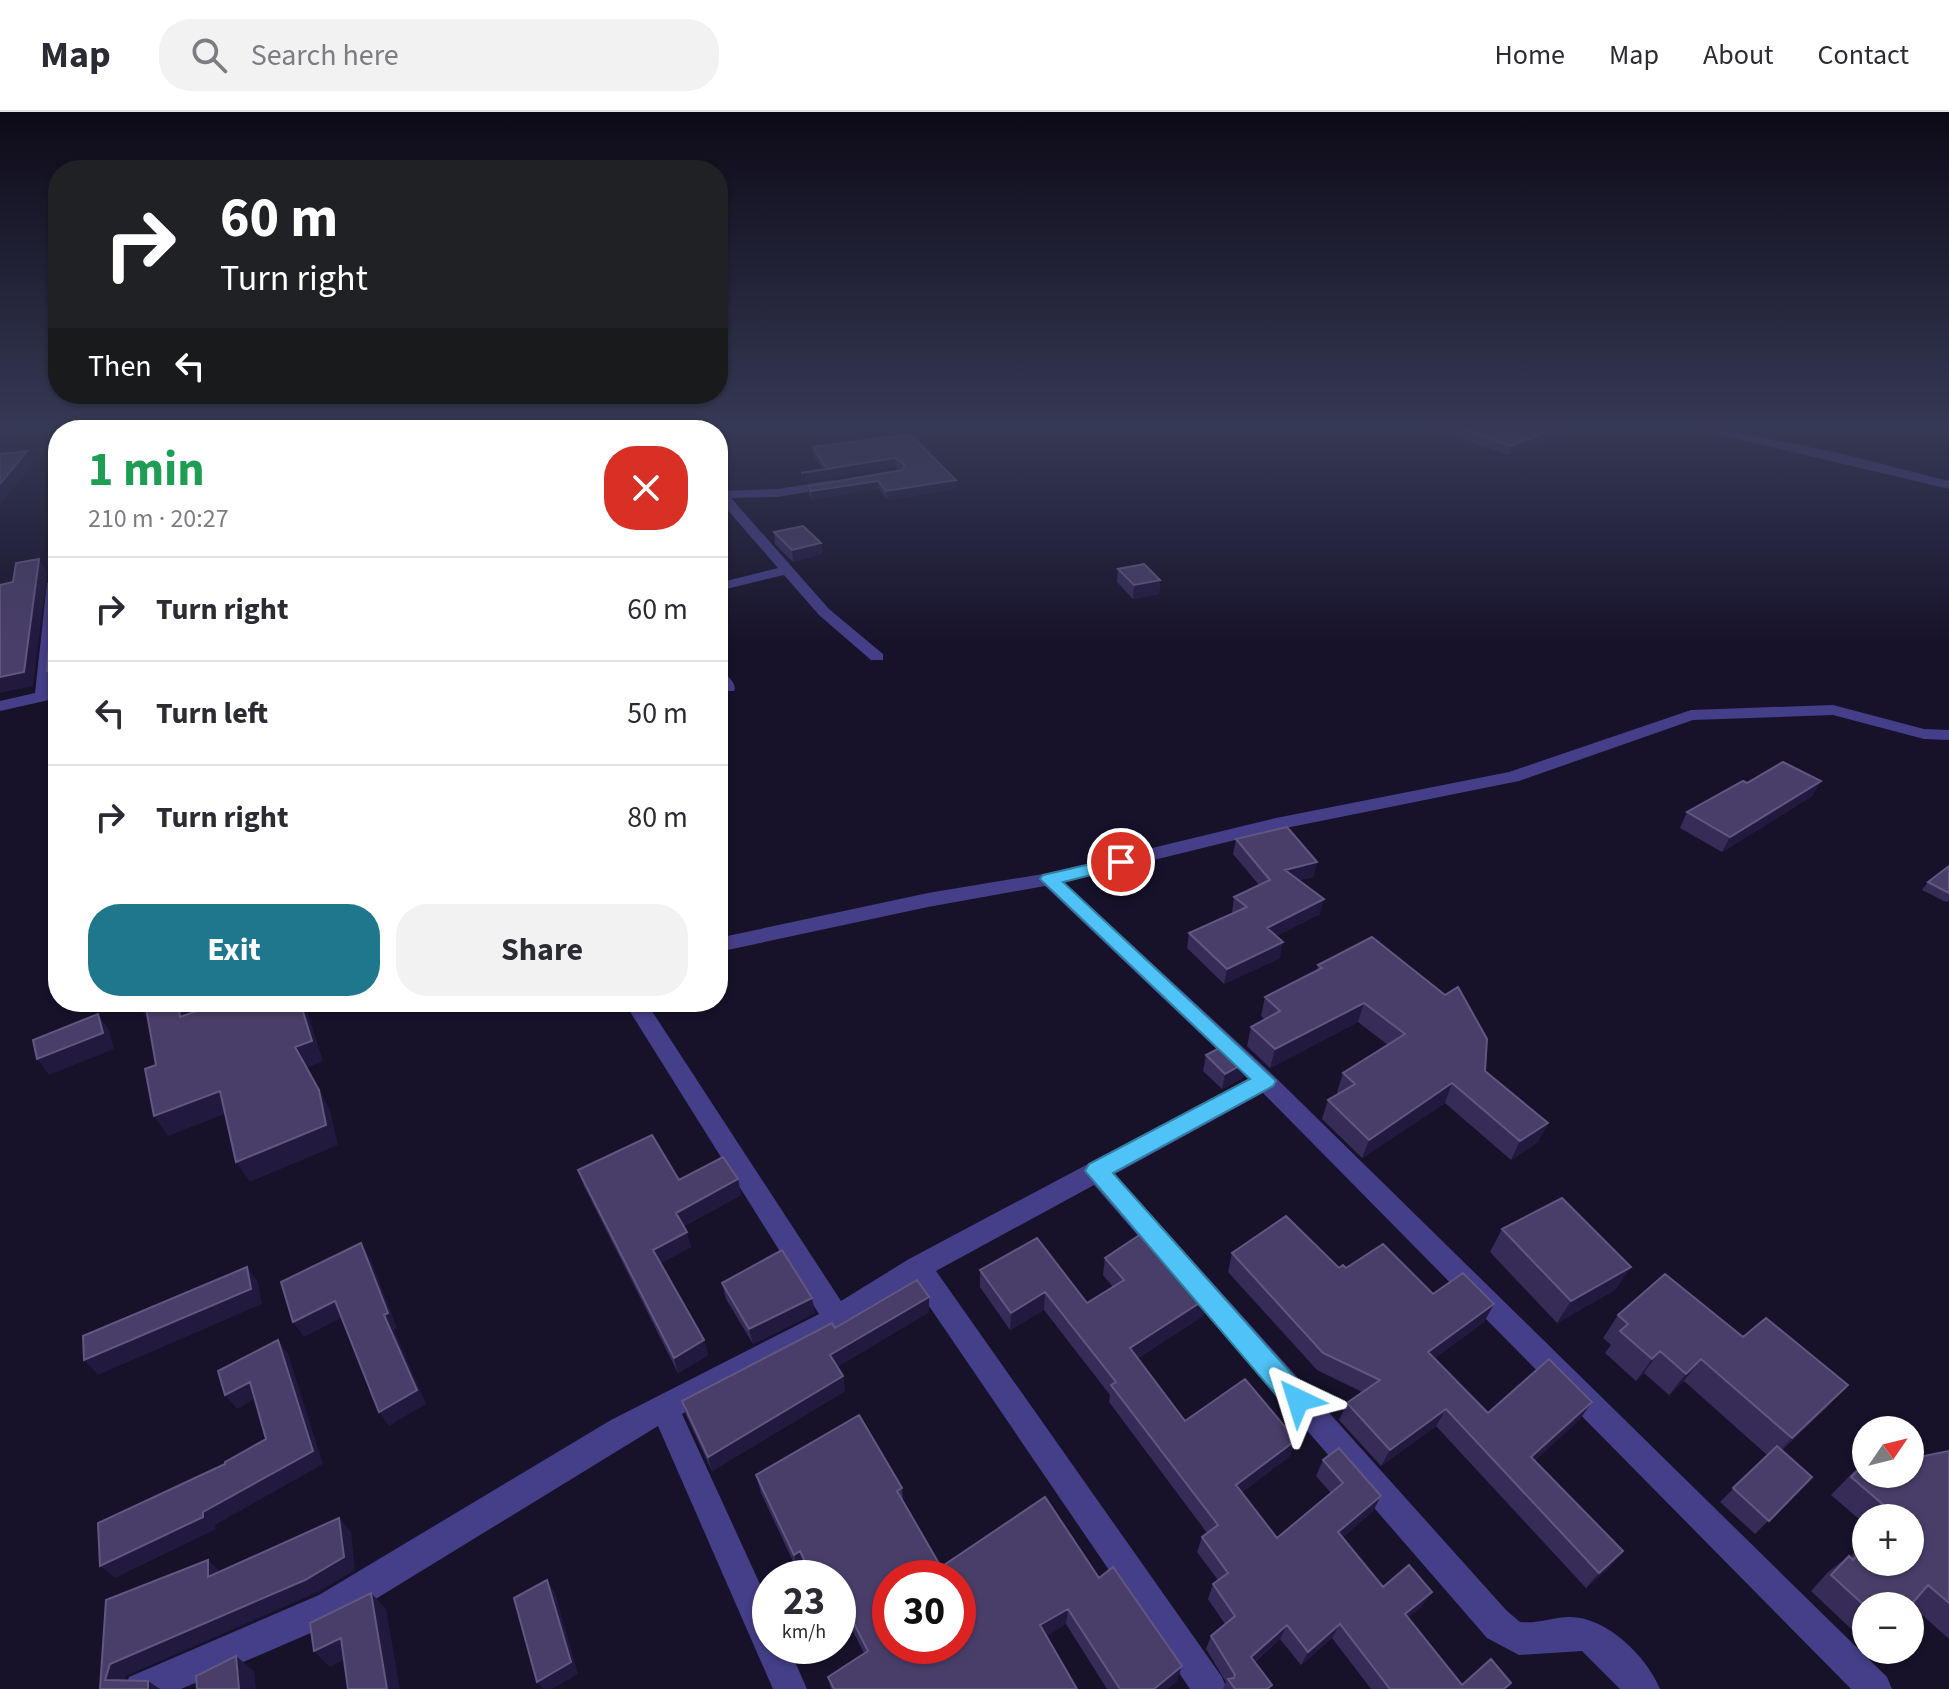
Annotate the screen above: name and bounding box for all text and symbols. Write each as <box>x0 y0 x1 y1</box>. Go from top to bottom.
search box <box>159 19 719 91</box>
text: Map <box>40 28 111 82</box>
icon: search <box>187 33 231 77</box>
text: Search here <box>251 34 399 77</box>
text: Home <box>1494 35 1565 75</box>
text: Map <box>1609 35 1659 75</box>
text: About <box>1703 35 1774 75</box>
text: Contact <box>1818 35 1909 75</box>
text: 60 m <box>220 179 338 258</box>
icon: right <box>88 192 192 296</box>
text: Turn right <box>220 253 368 304</box>
icon: left <box>168 344 212 388</box>
text: Then <box>88 345 152 388</box>
text: 1 min <box>88 436 205 504</box>
button: close <box>604 446 688 530</box>
text: 210 m · 20:27 <box>88 500 229 537</box>
icon: right <box>88 587 132 631</box>
text: Turn right <box>156 588 288 631</box>
text: 60 m <box>627 588 688 631</box>
icon: left <box>88 691 132 735</box>
text: Turn left <box>156 692 268 735</box>
text: 50 m <box>627 692 688 735</box>
icon: right <box>88 795 132 839</box>
text: Turn right <box>156 796 288 839</box>
text: 80 m <box>627 796 688 839</box>
pin <box>1087 828 1155 896</box>
icon: arrive <box>1099 840 1143 884</box>
button: Exit <box>88 904 380 996</box>
button: Share <box>396 904 688 996</box>
position arrow <box>1256 1358 1340 1442</box>
north arrow <box>1852 1416 1924 1488</box>
map controls <box>1852 1416 1924 1664</box>
button: + <box>1852 1504 1924 1576</box>
speed limit sign: 30 <box>872 1560 976 1664</box>
text: 23 <box>783 1573 825 1630</box>
button: − <box>1852 1592 1924 1664</box>
text: km/h <box>782 1618 826 1646</box>

